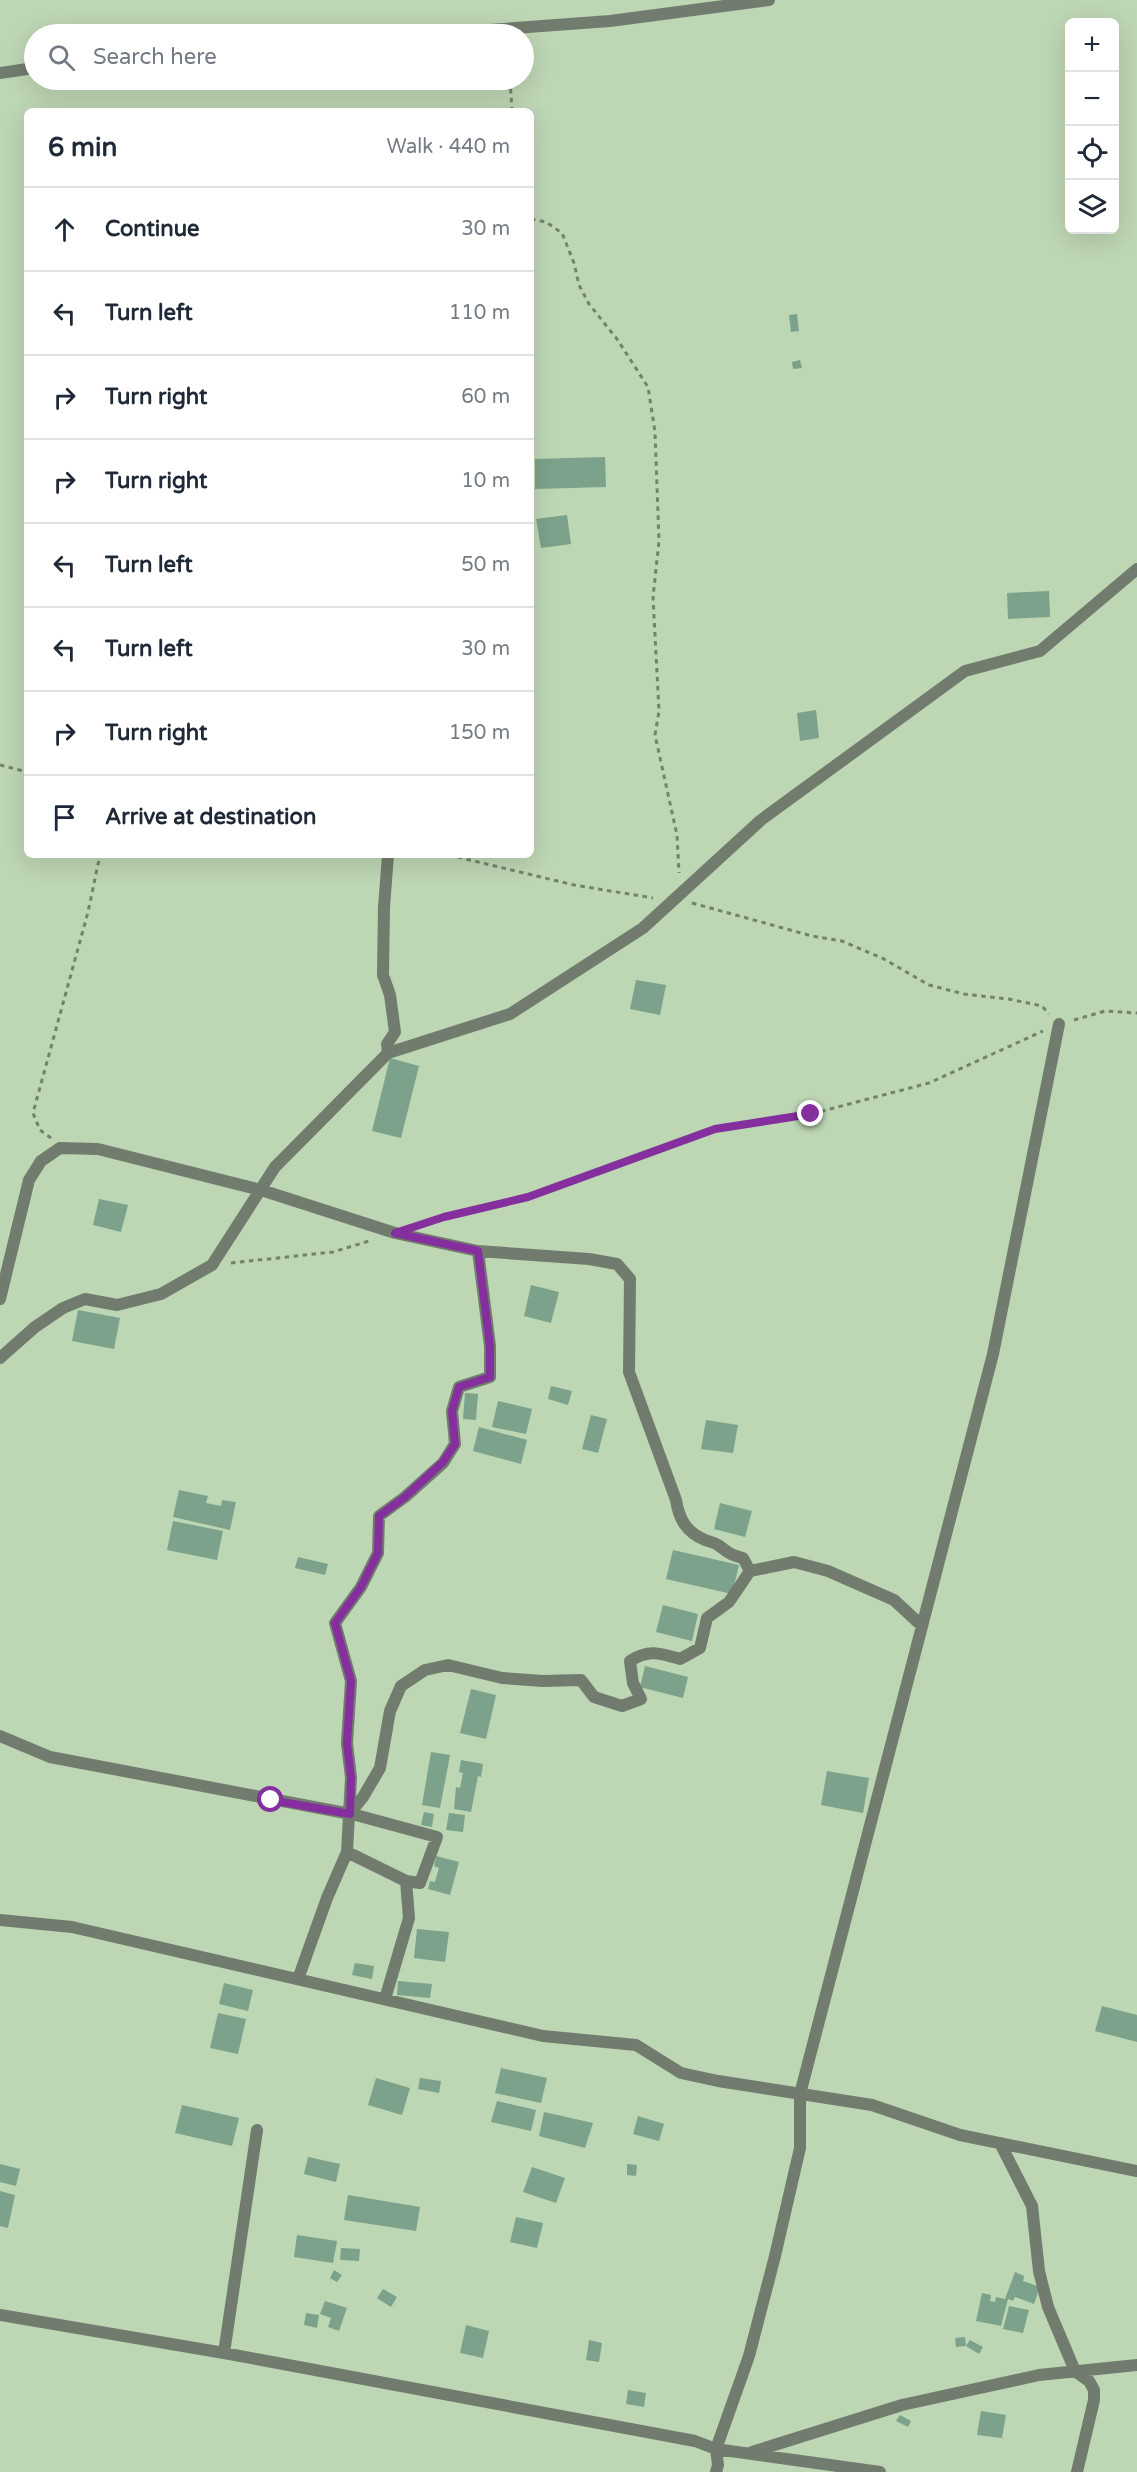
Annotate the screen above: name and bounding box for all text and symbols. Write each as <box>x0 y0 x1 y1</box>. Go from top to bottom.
map controls <box>1065 18 1119 234</box>
button: + <box>1065 18 1119 72</box>
search box <box>24 24 534 90</box>
icon: search <box>45 41 78 74</box>
text: Search here <box>93 44 217 70</box>
button: − <box>1065 72 1119 126</box>
button: locate <box>1065 126 1119 180</box>
text: 6 min <box>48 132 117 163</box>
text: Walk · 440 m <box>387 135 510 159</box>
button: layers <box>1065 180 1119 234</box>
icon: ahead <box>48 213 81 246</box>
text: Continue <box>105 216 200 242</box>
text: 30 m <box>461 217 510 241</box>
icon: left <box>48 297 81 330</box>
text: Turn left <box>105 300 193 326</box>
text: 110 m <box>449 301 510 325</box>
icon: right <box>48 381 81 414</box>
text: Turn right <box>105 384 207 410</box>
text: 60 m <box>461 385 510 409</box>
icon: right <box>48 465 81 498</box>
text: Turn right <box>105 468 207 494</box>
text: 10 m <box>461 469 510 493</box>
icon: left <box>48 549 81 582</box>
text: Turn left <box>105 552 193 578</box>
text: 50 m <box>461 553 510 577</box>
icon: left <box>48 633 81 666</box>
text: Turn left <box>105 636 193 662</box>
text: 30 m <box>461 637 510 661</box>
icon: right <box>48 717 81 750</box>
text: Turn right <box>105 720 207 746</box>
text: 150 m <box>449 721 510 745</box>
icon: arrive <box>48 801 81 834</box>
text: Arrive at destination <box>105 804 316 830</box>
route end <box>797 1100 823 1126</box>
route start <box>257 1786 283 1812</box>

